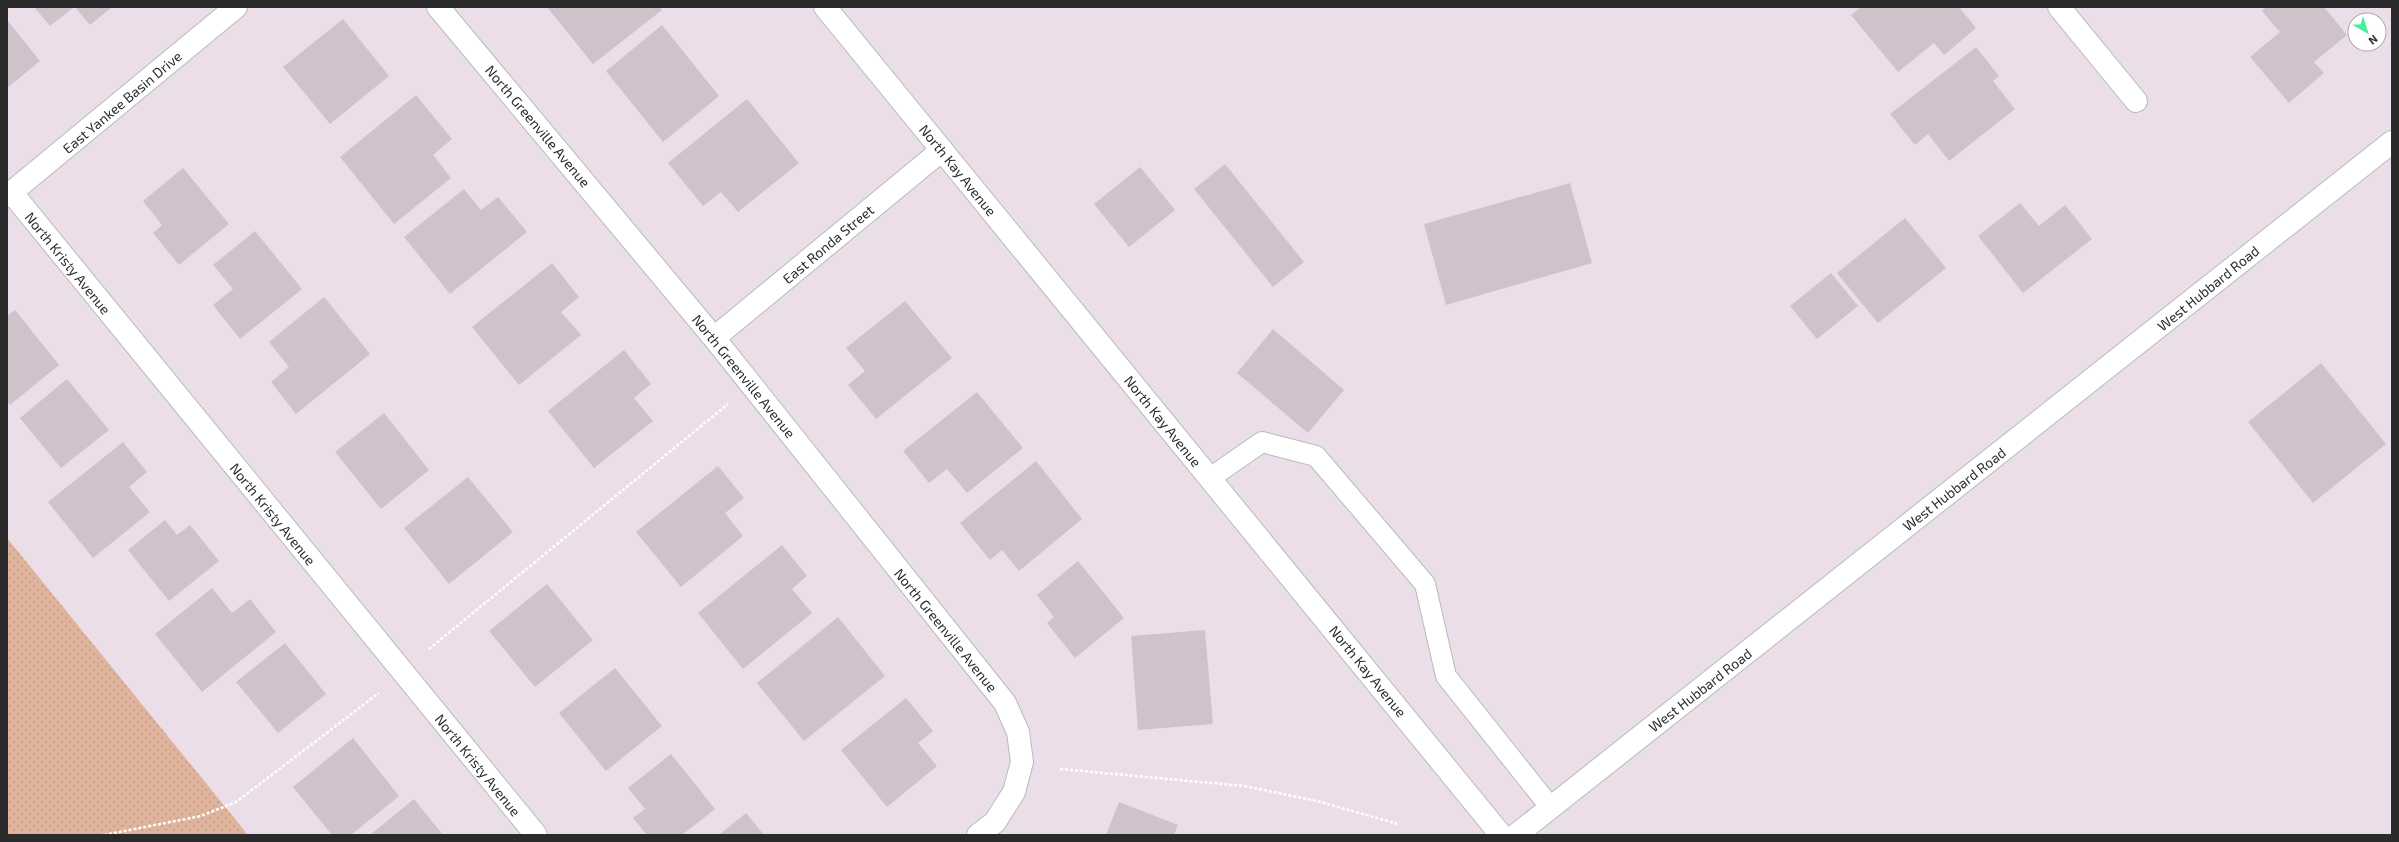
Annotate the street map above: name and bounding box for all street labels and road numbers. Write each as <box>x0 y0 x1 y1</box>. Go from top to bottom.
street label: East Yankee Basin Drive <box>59 47 185 157</box>
street label: North Greenville Avenue <box>482 62 594 190</box>
street label: North Kay Avenue <box>916 121 1000 219</box>
street label: East Ronda Street <box>779 201 877 287</box>
street label: North Kristy Avenue <box>22 208 114 318</box>
street label: West Hubbard Road <box>2154 242 2262 334</box>
street label: North Greenville Avenue <box>689 311 799 441</box>
street label: North Kay Avenue <box>1121 372 1205 470</box>
street label: West Hubbard Road <box>1899 444 2009 534</box>
street label: North Kristy Avenue <box>227 459 319 569</box>
street label: North Greenville Avenue <box>891 565 1001 695</box>
street label: North Kay Avenue <box>1326 622 1410 720</box>
street label: West Hubbard Road <box>1645 645 1755 735</box>
street label: North Kristy Avenue <box>432 710 524 820</box>

